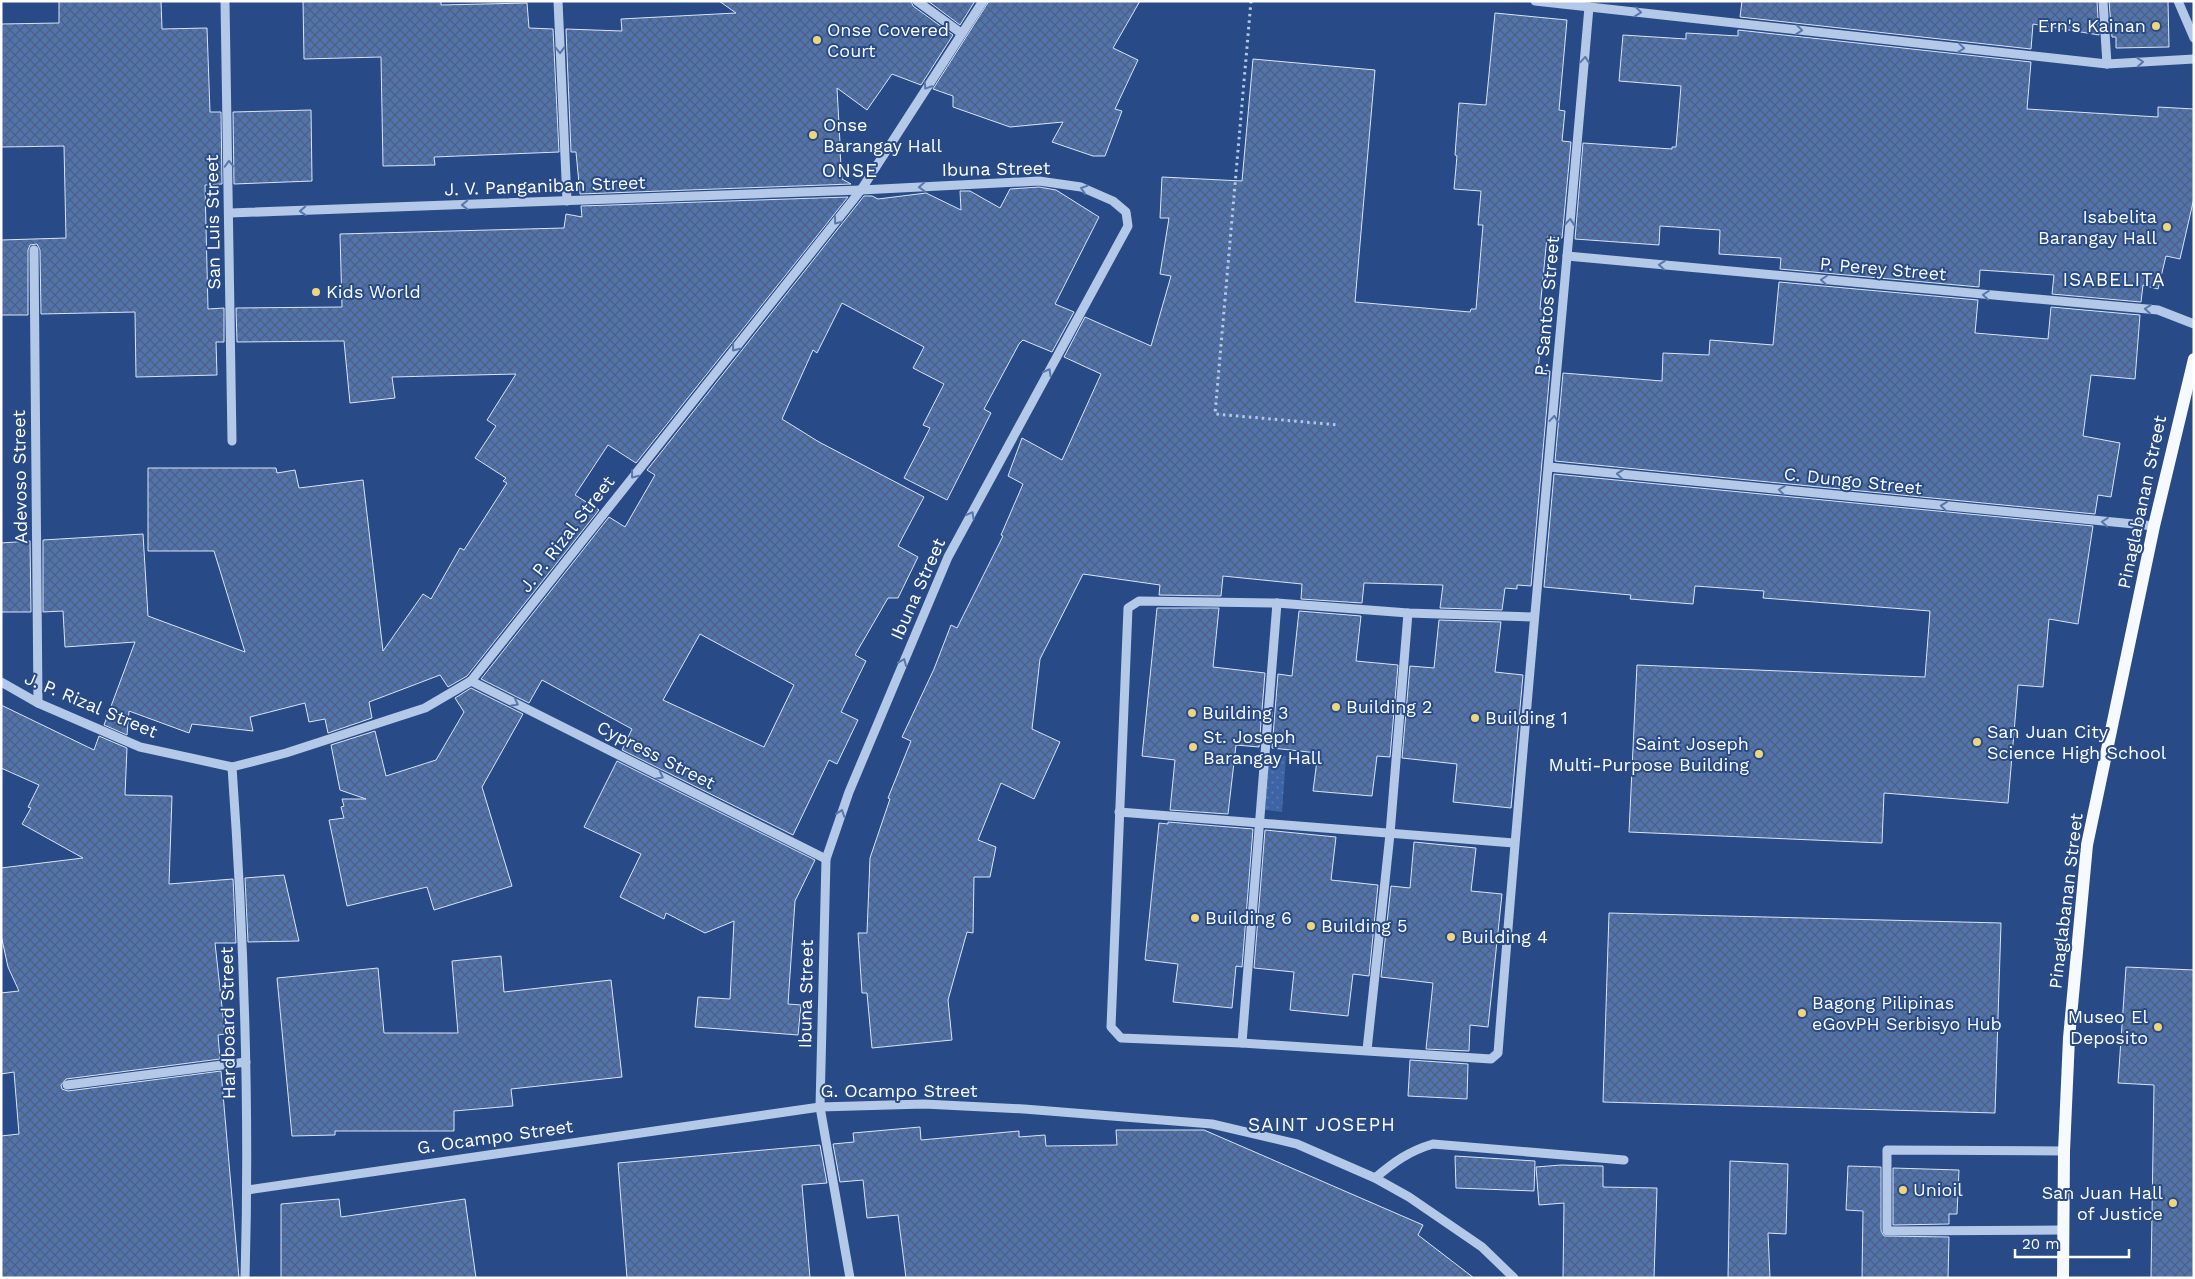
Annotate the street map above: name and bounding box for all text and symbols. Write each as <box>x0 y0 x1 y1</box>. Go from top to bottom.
one-way arrow <box>1634 7 1642 18</box>
place label: Ern's Kainan <box>2038 15 2146 36</box>
place label: Onse Covered Court <box>827 19 949 61</box>
marker: Ern's Kainan <box>2150 20 2162 32</box>
one-way arrow <box>1796 24 1804 35</box>
marker: Onse Covered Court <box>811 34 823 46</box>
one-way arrow <box>1957 42 1965 53</box>
one-way arrow <box>555 46 565 54</box>
one-way arrow <box>1579 56 1590 64</box>
one-way arrow <box>2136 57 2144 68</box>
one-way arrow <box>924 81 934 90</box>
place label: Onse Barangay Hall <box>823 114 942 156</box>
marker: Onse Barangay Hall <box>807 129 819 141</box>
street label: San Luis Street <box>201 154 224 290</box>
street label: Ibuna Street <box>941 157 1051 180</box>
district label: ONSE <box>822 159 878 182</box>
one-way arrow <box>224 160 234 168</box>
street label: J. V. Panganiban Street <box>444 171 646 200</box>
one-way arrow <box>918 182 926 193</box>
one-way arrow <box>1080 185 1088 195</box>
one-way arrow <box>461 199 469 210</box>
one-way arrow <box>299 205 307 216</box>
place label: Isabelita Barangay Hall <box>2038 206 2157 248</box>
one-way arrow <box>833 215 842 224</box>
one-way arrow <box>1564 218 1575 226</box>
marker: Isabelita Barangay Hall <box>2161 221 2173 233</box>
street label: P. Santos Street <box>1530 235 1563 377</box>
street label: P. Perey Street <box>1819 253 1948 285</box>
one-way arrow <box>1658 259 1666 270</box>
district label: ISABELITA <box>2063 268 2166 291</box>
one-way arrow <box>1820 274 1828 285</box>
place label: Kids World <box>326 281 421 302</box>
marker: Kids World <box>310 286 322 298</box>
one-way arrow <box>1982 289 1990 300</box>
one-way arrow <box>2143 304 2151 315</box>
one-way arrow <box>733 342 741 351</box>
one-way arrow <box>1042 368 1052 377</box>
street label: Adevoso Street <box>8 409 31 544</box>
street label: Pinaglabanan Street <box>2113 413 2170 590</box>
one-way arrow <box>1548 414 1559 422</box>
street label: C. Dungo Street <box>1783 463 1924 498</box>
one-way arrow <box>632 469 640 478</box>
one-way arrow <box>1616 469 1624 480</box>
street label: J. P. Rizal Street <box>515 471 619 596</box>
one-way arrow <box>1778 485 1786 496</box>
one-way arrow <box>1939 501 1947 512</box>
one-way arrow <box>964 511 974 520</box>
one-way arrow <box>2101 517 2109 528</box>
street label: Ibuna Street <box>886 534 949 643</box>
one-way arrow <box>897 658 907 667</box>
street label: J. P. Rizal Street <box>22 667 161 742</box>
place label: Building 2 <box>1346 696 1433 717</box>
one-way arrow <box>509 697 518 707</box>
marker: Building 2 <box>1330 701 1342 713</box>
place label: Building 3 <box>1202 702 1289 723</box>
marker: Building 3 <box>1186 707 1198 719</box>
place label: Building 1 <box>1485 707 1568 728</box>
marker: Building 1 <box>1469 712 1481 724</box>
street label: Cypress Street <box>594 716 719 794</box>
place label: San Juan City Science High School <box>1987 721 2167 763</box>
place label: St. Joseph Barangay Hall <box>1203 726 1322 768</box>
place label: Saint Joseph Multi-Purpose Building <box>1549 733 1749 775</box>
marker: San Juan City Science High School <box>1971 736 1983 748</box>
marker: St. Joseph Barangay Hall <box>1187 741 1199 753</box>
marker: Saint Joseph Multi-Purpose Building <box>1753 748 1765 760</box>
one-way arrow <box>655 769 664 780</box>
one-way arrow <box>836 809 846 817</box>
street label: Pinaglabanan Street <box>2044 812 2087 990</box>
place label: Building 6 <box>1205 907 1292 928</box>
marker: Building 6 <box>1189 912 1201 924</box>
place label: Building 5 <box>1321 915 1408 936</box>
marker: Building 5 <box>1305 920 1317 932</box>
place label: Building 4 <box>1461 926 1548 947</box>
marker: Building 4 <box>1445 931 1457 943</box>
street label: Ibuna Street <box>794 939 817 1049</box>
street label: Hardboard Street <box>216 946 239 1099</box>
place label: Bagong Pilipinas eGovPH Serbisyo Hub <box>1812 992 2002 1034</box>
place label: Museo El Deposito <box>2068 1006 2148 1048</box>
marker: Bagong Pilipinas eGovPH Serbisyo Hub <box>1796 1007 1808 1019</box>
marker: Museo El Deposito <box>2152 1021 2164 1033</box>
street label: G. Ocampo Street <box>820 1080 978 1101</box>
district label: SAINT JOSEPH <box>1248 1113 1396 1136</box>
street label: G. Ocampo Street <box>416 1115 575 1158</box>
place label: Unioil <box>1913 1179 1963 1200</box>
place label: San Juan Hall of Justice <box>2042 1182 2163 1224</box>
marker: Unioil <box>1897 1184 1909 1196</box>
marker: San Juan Hall of Justice <box>2167 1197 2179 1209</box>
scale bar <box>2015 1226 2129 1258</box>
text: 20 m <box>2022 1235 2060 1253</box>

